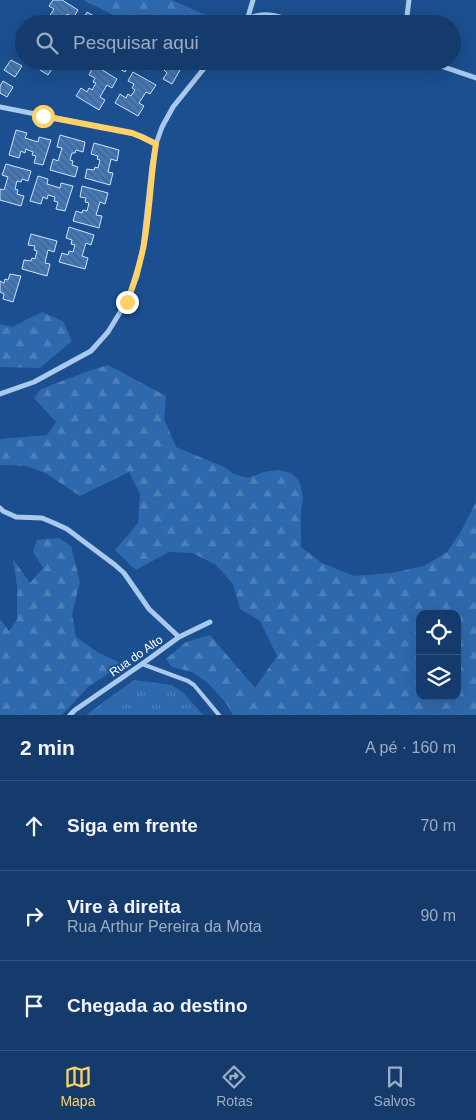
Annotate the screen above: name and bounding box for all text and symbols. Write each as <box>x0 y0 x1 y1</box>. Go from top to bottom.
search box <box>15 15 461 70</box>
icon: search <box>33 29 61 57</box>
text: Pesquisar aqui <box>73 32 199 53</box>
route start <box>32 105 55 128</box>
route end <box>116 291 139 314</box>
map controls <box>416 610 461 700</box>
button: locate <box>416 610 461 655</box>
street label: Rua do Alto <box>107 632 166 680</box>
button: layers <box>416 655 461 700</box>
text: 2 min <box>20 736 75 759</box>
text: A pé · 160 m <box>365 739 456 756</box>
icon: ahead <box>20 812 48 840</box>
text: Siga em frente <box>67 815 198 836</box>
text: 70 m <box>420 817 456 834</box>
text: Vire à direita <box>67 896 181 917</box>
icon: right <box>20 902 48 930</box>
text: 90 m <box>420 907 456 924</box>
text: Rua Arthur Pereira da Mota <box>67 918 262 935</box>
icon: arrive <box>20 992 48 1020</box>
text: Chegada ao destino <box>67 995 248 1016</box>
tab: Mapa <box>60 1063 95 1109</box>
tab: Rotas <box>216 1063 253 1109</box>
tab: Salvos <box>374 1063 416 1109</box>

